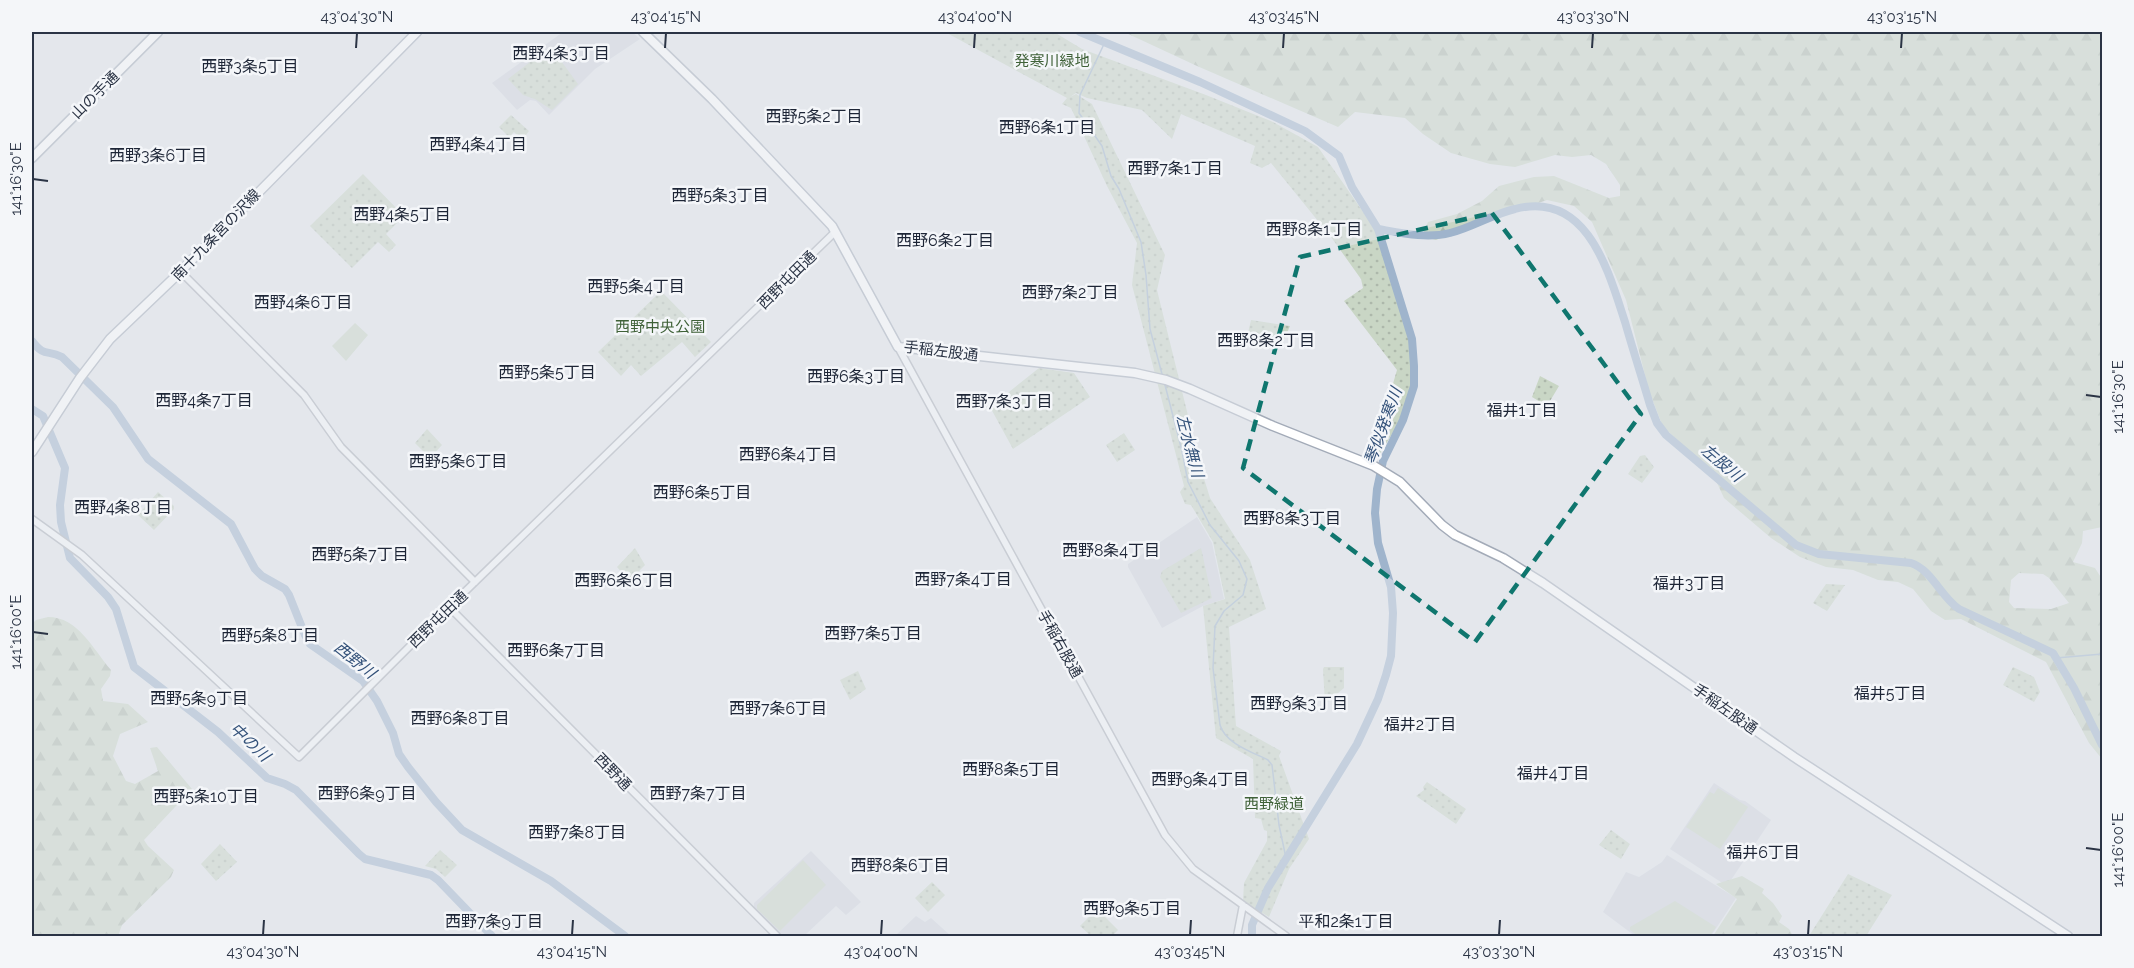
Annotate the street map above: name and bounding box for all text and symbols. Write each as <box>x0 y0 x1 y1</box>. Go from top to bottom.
text: 43°04'30"N <box>321 8 393 26</box>
text: 43°04'15"N <box>631 8 701 26</box>
text: 43°04'00"N <box>938 8 1012 26</box>
text: 43°03'45"N <box>1249 8 1319 26</box>
text: 43°03'30"N <box>1557 8 1629 26</box>
text: 43°03'15"N <box>1867 8 1937 26</box>
district label: 西野4条3丁目 <box>512 44 610 63</box>
park label: 発寒川緑地 <box>1014 52 1090 70</box>
district label: 西野3条5丁目 <box>201 57 299 76</box>
street label: 山の手通 <box>67 67 123 123</box>
district label: 西野5条2丁目 <box>765 107 863 126</box>
district label: 西野6条1丁目 <box>999 118 1095 137</box>
district label: 西野4条4丁目 <box>429 135 527 154</box>
text: 141°16'30"E <box>7 142 25 216</box>
district label: 西野3条6丁目 <box>109 146 207 165</box>
district label: 西野7条1丁目 <box>1127 159 1223 178</box>
street label: 南十九条宮の沢線 <box>168 186 264 284</box>
district label: 西野5条3丁目 <box>671 186 769 205</box>
district label: 西野4条5丁目 <box>353 205 451 224</box>
district label: 西野8条1丁目 <box>1266 220 1362 239</box>
district label: 西野6条2丁目 <box>896 231 994 250</box>
street label: 西野屯田通 <box>754 247 820 313</box>
district label: 西野5条4丁目 <box>587 277 685 296</box>
district label: 西野7条2丁目 <box>1022 283 1118 302</box>
district label: 西野4条6丁目 <box>254 293 352 312</box>
park label: 西野中央公園 <box>615 318 705 336</box>
district label: 西野8条2丁目 <box>1217 331 1315 350</box>
street label: 手稲左股通 <box>903 337 979 365</box>
text: 141°16'30"E <box>2109 360 2127 434</box>
district label: 西野5条5丁目 <box>498 363 596 382</box>
district label: 西野6条3丁目 <box>807 367 905 386</box>
water label: 琴似発寒川 <box>1360 383 1406 467</box>
district label: 西野4条7丁目 <box>155 391 253 410</box>
district label: 西野7条3丁目 <box>955 392 1053 411</box>
district label: 福井1丁目 <box>1487 401 1557 420</box>
water label: 左水無川 <box>1173 413 1208 481</box>
water label: 左股川 <box>1698 440 1748 487</box>
district label: 西野6条4丁目 <box>739 445 837 464</box>
district label: 西野5条6丁目 <box>409 452 507 471</box>
district label: 西野6条5丁目 <box>653 483 751 502</box>
district label: 西野4条8丁目 <box>74 498 172 517</box>
district label: 西野8条3丁目 <box>1243 509 1341 528</box>
district label: 西野8条4丁目 <box>1062 541 1160 560</box>
district label: 西野5条7丁目 <box>311 545 409 564</box>
district label: 西野7条4丁目 <box>914 570 1012 589</box>
district label: 西野6条6丁目 <box>574 571 674 590</box>
district label: 福井3丁目 <box>1653 574 1725 593</box>
street label: 西野屯田通 <box>405 586 471 652</box>
text: 141°16'00"E <box>7 595 25 669</box>
street label: 手稲右股通 <box>1034 607 1086 681</box>
district label: 西野7条5丁目 <box>824 624 922 643</box>
district label: 西野5条8丁目 <box>221 626 319 645</box>
water label: 西野川 <box>330 638 381 684</box>
district label: 西野6条7丁目 <box>507 641 605 660</box>
street label: 手稲左股通 <box>1689 680 1761 738</box>
district label: 福井5丁目 <box>1854 684 1926 703</box>
district label: 西野5条9丁目 <box>150 689 248 708</box>
district label: 西野9条3丁目 <box>1250 694 1348 713</box>
district label: 西野7条6丁目 <box>729 699 827 718</box>
district label: 西野6条8丁目 <box>410 709 510 728</box>
district label: 福井2丁目 <box>1384 715 1456 734</box>
water label: 中の川 <box>226 719 275 767</box>
street label: 西野通 <box>591 750 635 794</box>
district label: 西野8条5丁目 <box>962 760 1060 779</box>
district label: 福井4丁目 <box>1517 764 1589 783</box>
district label: 西野9条4丁目 <box>1151 770 1249 789</box>
district label: 西野6条9丁目 <box>317 784 417 803</box>
district label: 西野7条7丁目 <box>649 784 747 803</box>
district label: 西野5条10丁目 <box>153 787 259 806</box>
park label: 西野緑道 <box>1244 795 1304 813</box>
text: 141°16'00"E <box>2109 813 2127 887</box>
district label: 西野7条8丁目 <box>528 823 626 842</box>
district label: 福井6丁目 <box>1726 843 1800 862</box>
district label: 西野8条6丁目 <box>850 856 950 875</box>
district label: 西野9条5丁目 <box>1083 899 1181 918</box>
district label: 西野7条9丁目 <box>445 912 543 931</box>
district label: 平和2条1丁目 <box>1298 912 1394 931</box>
text: 43°04'30"N <box>227 943 299 961</box>
text: 43°04'15"N <box>537 943 607 961</box>
text: 43°04'00"N <box>844 943 918 961</box>
text: 43°03'45"N <box>1155 943 1225 961</box>
text: 43°03'30"N <box>1463 943 1535 961</box>
text: 43°03'15"N <box>1773 943 1843 961</box>

